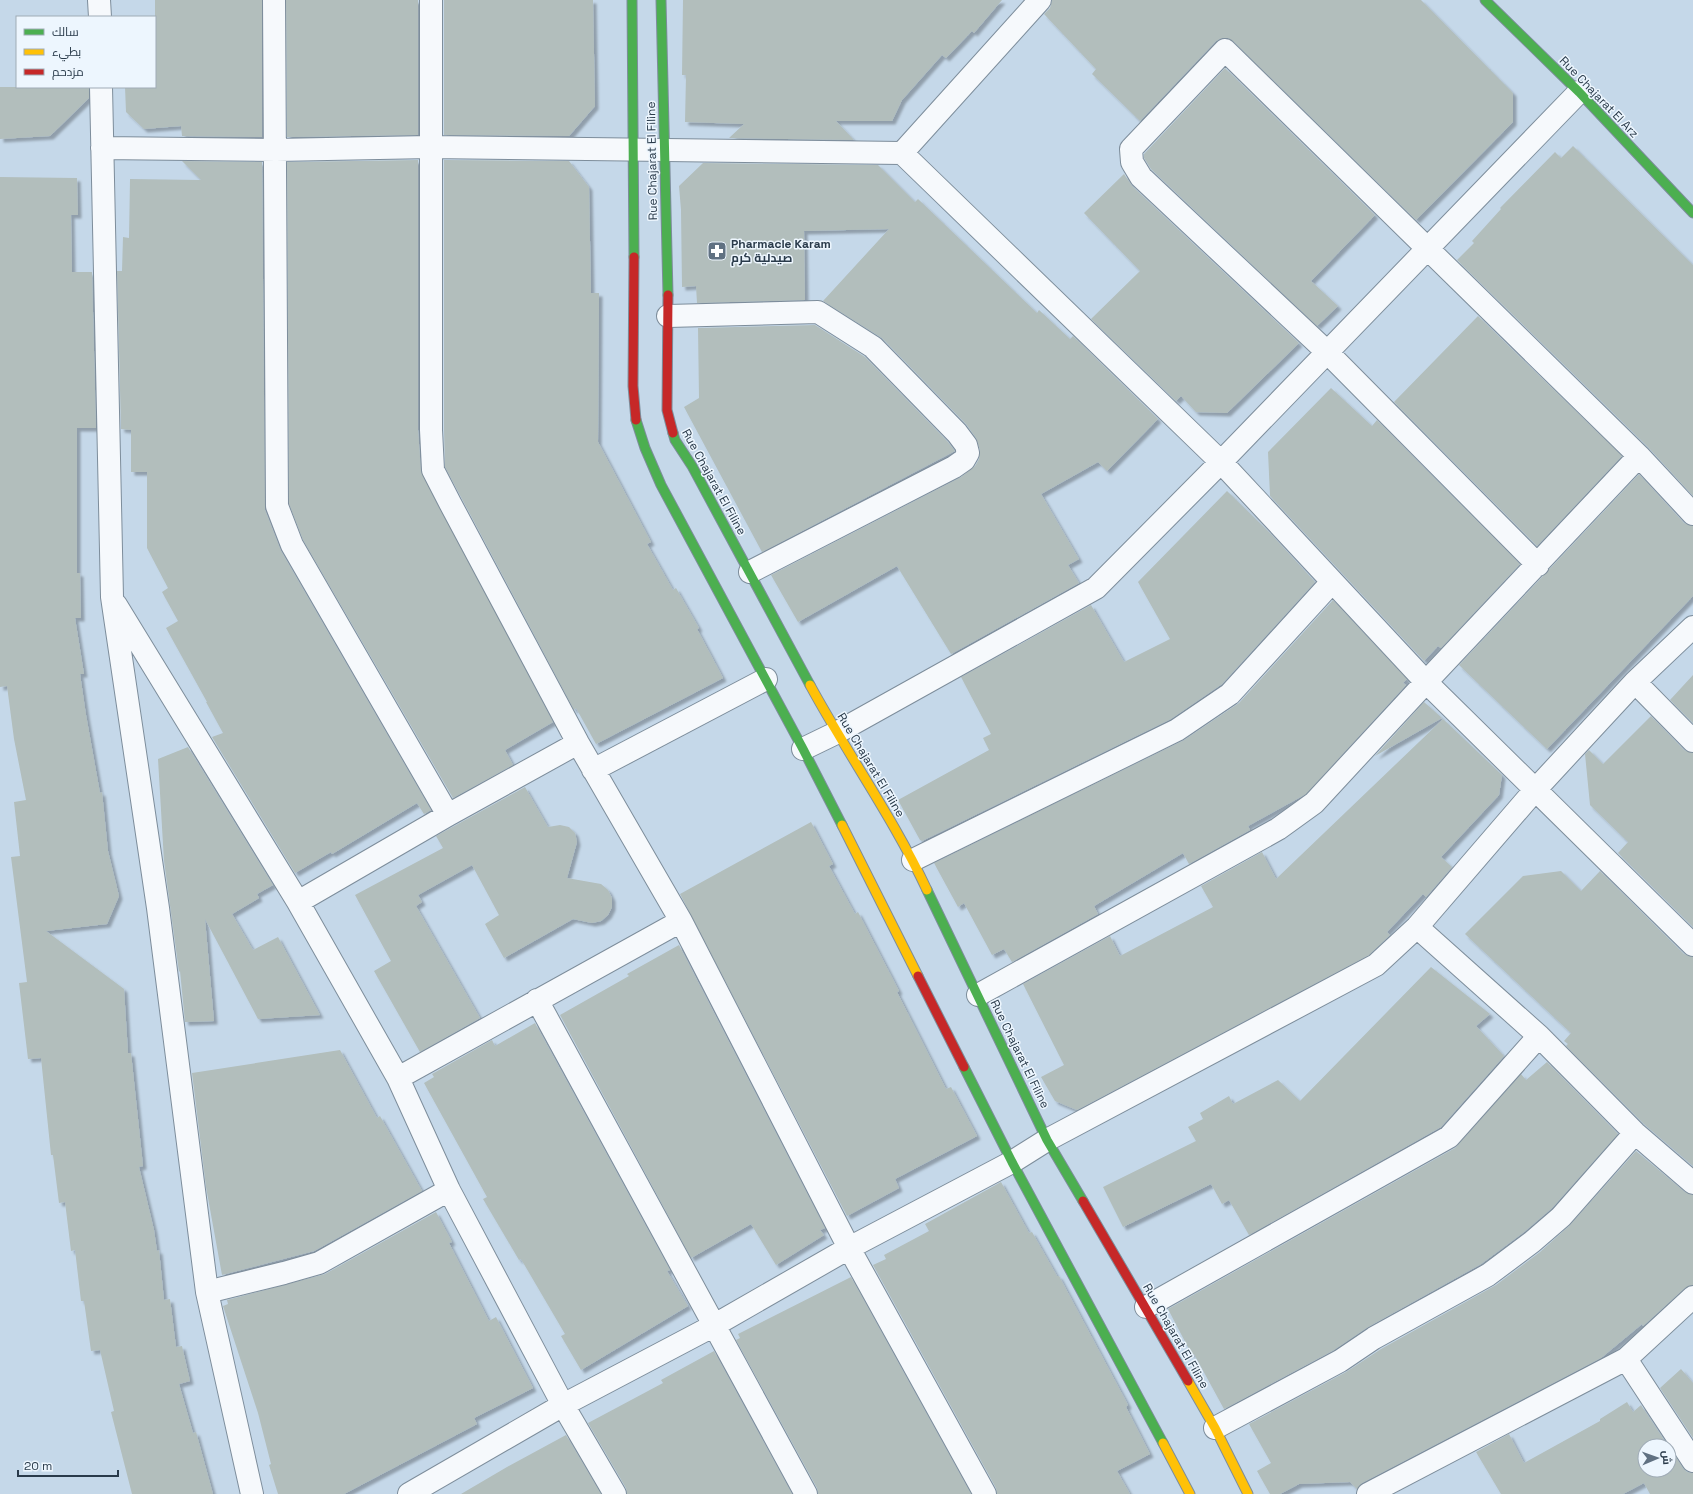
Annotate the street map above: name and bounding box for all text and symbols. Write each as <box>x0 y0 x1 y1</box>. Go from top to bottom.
legend <box>16 16 156 88</box>
text: سالك <box>52 24 79 40</box>
text: بطيء <box>52 44 81 62</box>
street label: Rue Chajarat El Arz <box>1556 53 1642 141</box>
text: مزدحم <box>52 64 84 80</box>
street label: Rue Chajarat El Filine <box>643 101 661 221</box>
place label: Pharmacie Karam صيدلية كرم <box>731 236 831 266</box>
pharmacy icon: Pharmacie Karam صيدلية كرم <box>706 240 728 262</box>
street label: Rue Chajarat El Filine <box>678 426 750 538</box>
street label: Rue Chajarat El Filine <box>834 710 908 820</box>
street label: Rue Chajarat El Filine <box>987 997 1053 1111</box>
street label: Rue Chajarat El Filine <box>1139 1281 1213 1391</box>
north arrow <box>1637 1438 1677 1478</box>
text: ش <box>1660 1450 1674 1465</box>
scale bar <box>18 1452 118 1478</box>
text: 20 m <box>24 1458 52 1474</box>

